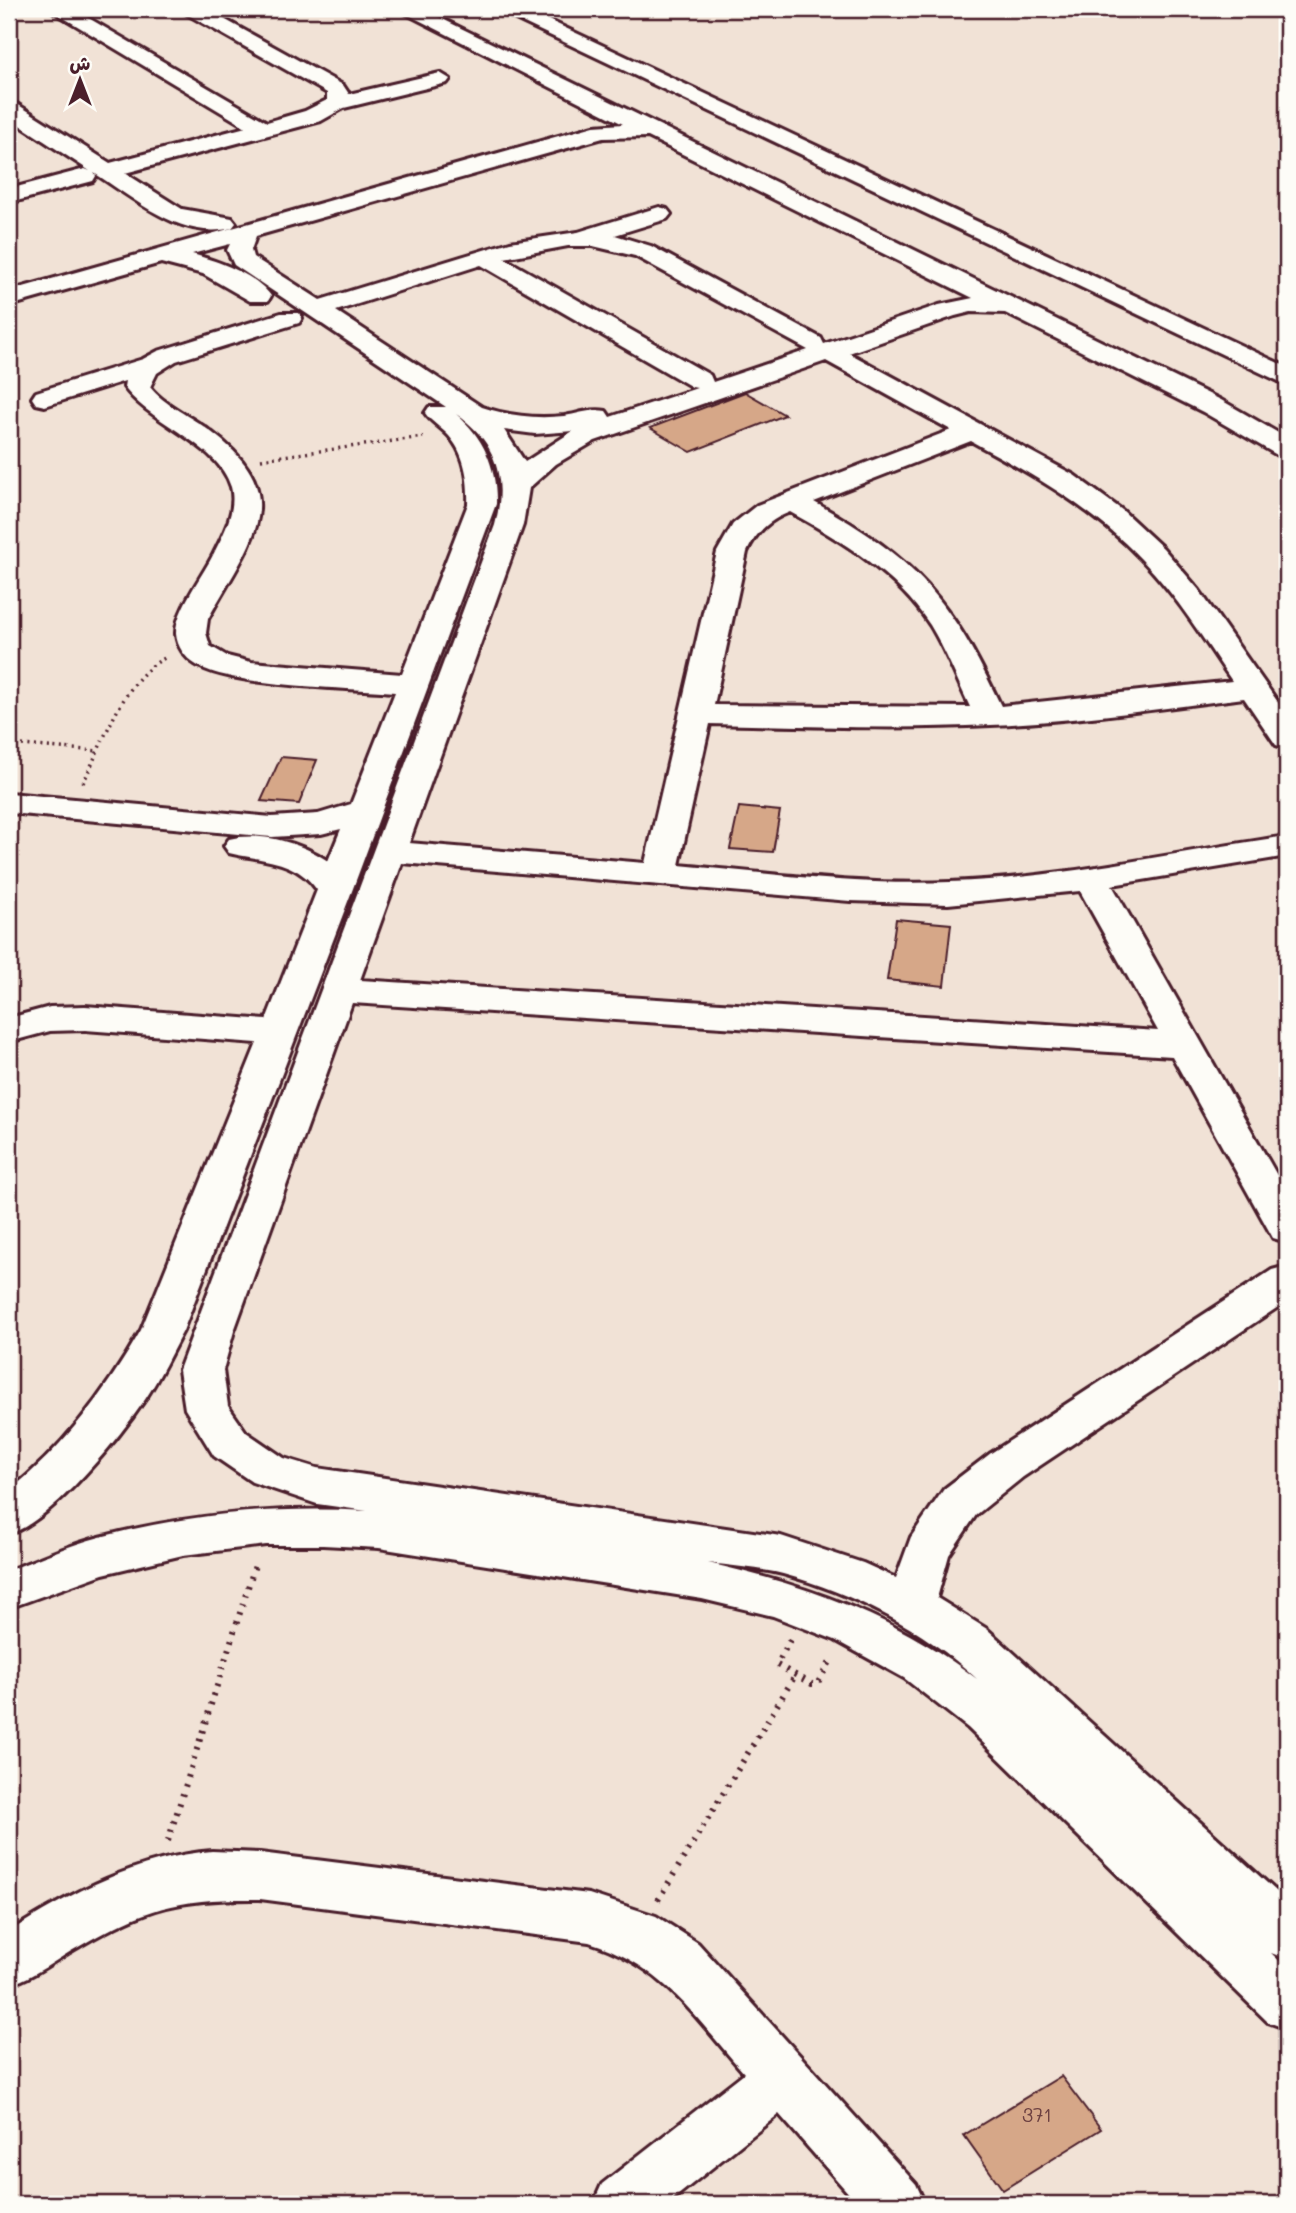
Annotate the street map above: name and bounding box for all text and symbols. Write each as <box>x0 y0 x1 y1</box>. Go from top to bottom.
north arrow <box>46 46 116 116</box>
text: ش <box>70 50 91 75</box>
house number: 371 <box>1022 2102 1052 2127</box>

